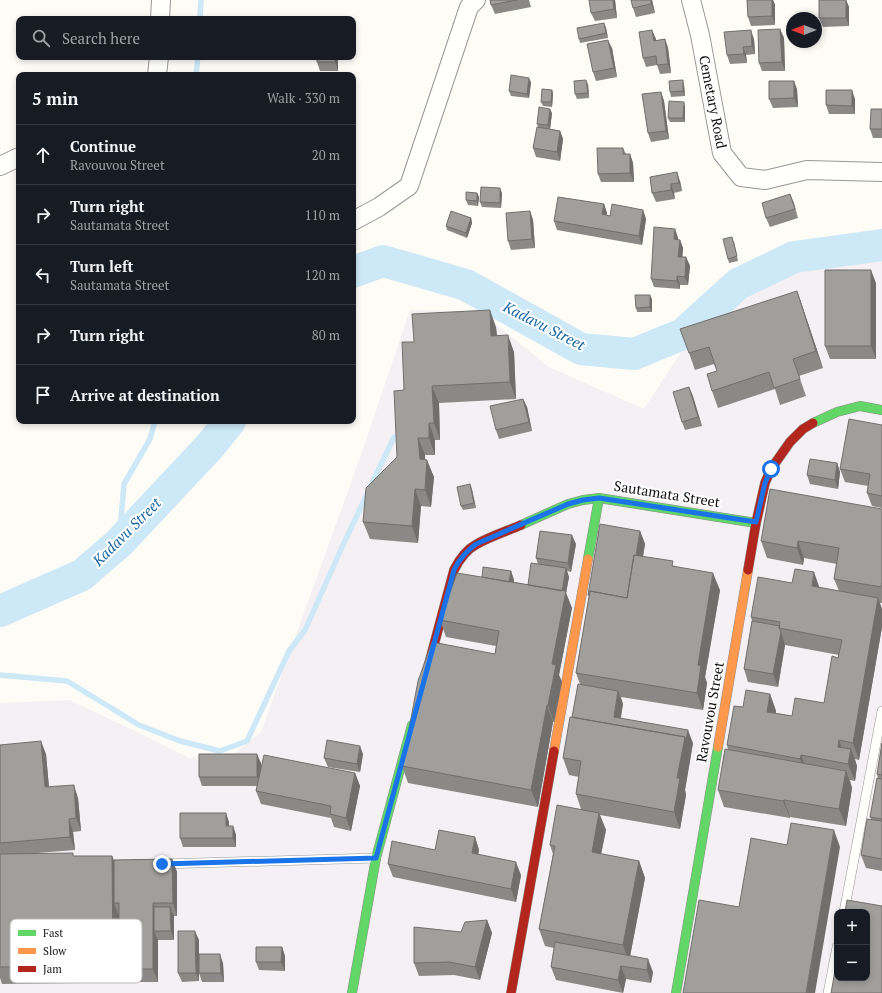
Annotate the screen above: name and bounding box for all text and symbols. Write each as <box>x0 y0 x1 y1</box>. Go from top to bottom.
north arrow <box>786 12 822 48</box>
search box <box>16 16 356 60</box>
icon: search <box>30 27 52 49</box>
text: Search here <box>62 28 140 48</box>
street label: Cemetary Road <box>695 54 732 150</box>
text: 5 min <box>32 87 79 110</box>
text: Walk · 330 m <box>267 89 340 107</box>
text: Continue <box>70 136 136 156</box>
icon: ahead <box>32 144 54 166</box>
text: 20 m <box>312 146 340 164</box>
text: Ravouvou Street <box>70 156 165 174</box>
text: Turn right <box>70 196 145 216</box>
icon: right <box>32 204 54 226</box>
text: 110 m <box>305 206 340 224</box>
text: Sautamata Street <box>70 216 169 234</box>
text: Turn left <box>70 256 134 276</box>
icon: left <box>32 264 54 286</box>
text: 120 m <box>305 266 340 284</box>
text: Sautamata Street <box>70 276 169 294</box>
water label: Kadavu Street <box>499 295 590 355</box>
icon: right <box>32 324 54 346</box>
text: Turn right <box>70 325 145 345</box>
text: 80 m <box>312 326 340 344</box>
icon: arrive <box>32 384 54 406</box>
text: Arrive at destination <box>70 385 220 405</box>
route start <box>762 460 780 478</box>
street label: Sautamata Street <box>613 476 722 511</box>
water label: Kadavu Street <box>87 492 166 571</box>
street label: Ravouvou Street <box>691 659 728 764</box>
route end <box>153 855 171 873</box>
map controls <box>834 909 870 981</box>
button: + <box>834 909 870 945</box>
legend <box>10 919 142 983</box>
text: Fast <box>43 926 63 940</box>
text: Slow <box>43 944 67 958</box>
button: − <box>834 945 870 981</box>
text: Jam <box>43 962 62 976</box>

